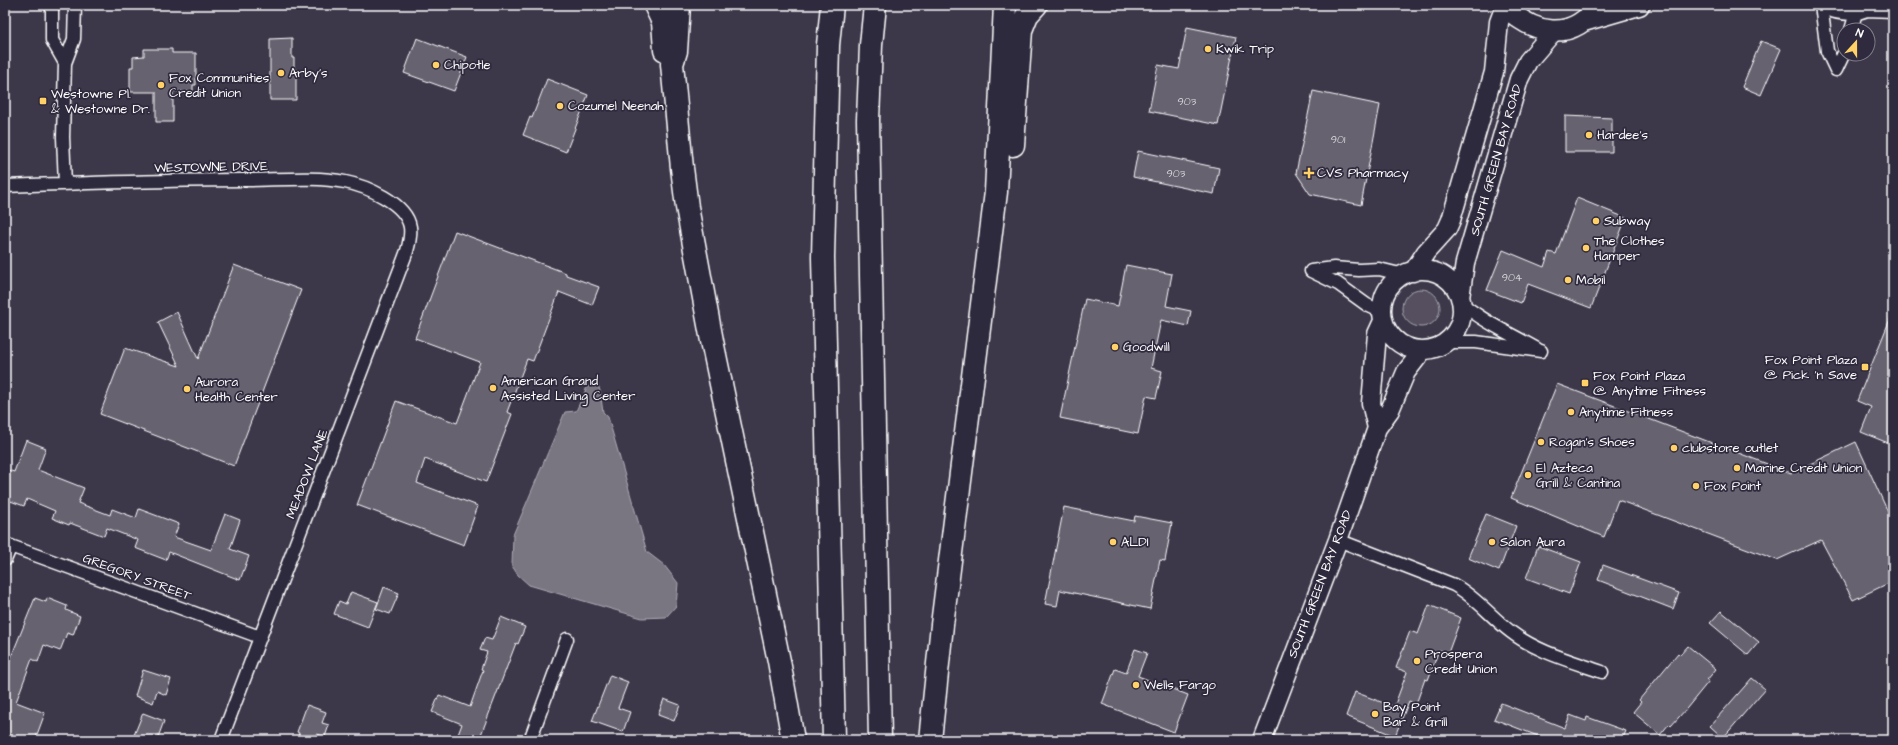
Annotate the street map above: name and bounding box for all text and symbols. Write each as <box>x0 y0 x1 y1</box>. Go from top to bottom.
north arrow <box>1836 22 1876 62</box>
text: N <box>1853 25 1865 41</box>
place label: Kwik Trip <box>1216 40 1274 58</box>
marker: Kwik Trip <box>1203 44 1213 54</box>
place label: Chipotle <box>444 56 491 74</box>
marker: Chipotle <box>431 60 441 70</box>
place label: Arby's <box>289 64 328 83</box>
marker: Arby's <box>276 68 286 78</box>
place label: Fox Communities Credit Union <box>169 69 270 102</box>
marker: Fox Communities Credit Union <box>156 80 166 90</box>
street label: SOUTH GREEN BAY ROAD <box>1466 82 1526 238</box>
place label: Westowne Pl. & Westowne Dr. <box>51 85 150 118</box>
house number: 903 <box>1178 94 1197 109</box>
marker: Westowne Pl. & Westowne Dr. <box>38 96 48 106</box>
place label: Cozumel Neenah <box>568 97 664 115</box>
marker: Cozumel Neenah <box>555 101 565 111</box>
place label: Hardee's <box>1597 126 1648 144</box>
marker: Hardee's <box>1584 130 1594 140</box>
house number: 901 <box>1331 132 1346 147</box>
street label: WESTOWNE DRIVE <box>154 157 268 177</box>
place label: CVS Pharmacy <box>1317 164 1409 183</box>
house number: 903 <box>1167 166 1186 181</box>
marker: CVS Pharmacy <box>1304 168 1314 178</box>
place label: Subway <box>1604 212 1651 231</box>
marker: Subway <box>1591 216 1601 226</box>
place label: The Clothes Hamper <box>1594 232 1665 265</box>
marker: The Clothes Hamper <box>1581 243 1591 253</box>
house number: 904 <box>1502 270 1523 285</box>
place label: Mobil <box>1576 271 1605 289</box>
marker: Mobil <box>1563 275 1573 285</box>
place label: Goodwill <box>1123 338 1170 356</box>
marker: Goodwill <box>1110 342 1120 352</box>
place label: Fox Point Plaza @ Pick 'n Save <box>1764 351 1857 384</box>
marker: Fox Point Plaza @ Pick 'n Save <box>1860 362 1870 372</box>
place label: Fox Point Plaza @ Anytime Fitness <box>1593 367 1707 401</box>
place label: American Grand Assisted Living Center <box>501 372 635 406</box>
place label: Aurora Health Center <box>195 373 278 406</box>
marker: Fox Point Plaza @ Anytime Fitness <box>1580 378 1590 388</box>
marker: American Grand Assisted Living Center <box>488 383 498 393</box>
marker: Aurora Health Center <box>182 384 192 394</box>
place label: Anytime Fitness <box>1579 403 1674 422</box>
marker: Anytime Fitness <box>1566 407 1576 417</box>
street label: MEADOW LANE <box>282 426 332 521</box>
place label: Rogan's Shoes <box>1549 433 1635 452</box>
marker: Rogan's Shoes <box>1536 437 1546 447</box>
place label: clubstore outlet <box>1682 439 1779 457</box>
marker: clubstore outlet <box>1669 443 1679 453</box>
place label: El Azteca Grill & Cantina <box>1536 459 1620 492</box>
place label: Marine Credit Union <box>1745 459 1863 477</box>
marker: Marine Credit Union <box>1732 463 1742 473</box>
marker: El Azteca Grill & Cantina <box>1523 470 1533 480</box>
place label: Fox Point <box>1704 477 1762 495</box>
marker: Fox Point <box>1691 481 1701 491</box>
street label: SOUTH GREEN BAY ROAD <box>1283 507 1357 661</box>
place label: ALDI <box>1121 533 1149 551</box>
place label: Salon Aura <box>1500 533 1565 551</box>
marker: ALDI <box>1108 537 1118 547</box>
marker: Salon Aura <box>1487 537 1497 547</box>
street label: GREGORY STREET <box>80 549 195 605</box>
place label: Prospera Credit Union <box>1425 645 1498 678</box>
marker: Prospera Credit Union <box>1412 656 1422 666</box>
place label: Wells Fargo <box>1144 676 1217 695</box>
marker: Wells Fargo <box>1131 680 1141 690</box>
place label: Bay Point Bar & Grill <box>1383 698 1447 731</box>
marker: Bay Point Bar & Grill <box>1370 709 1380 719</box>

